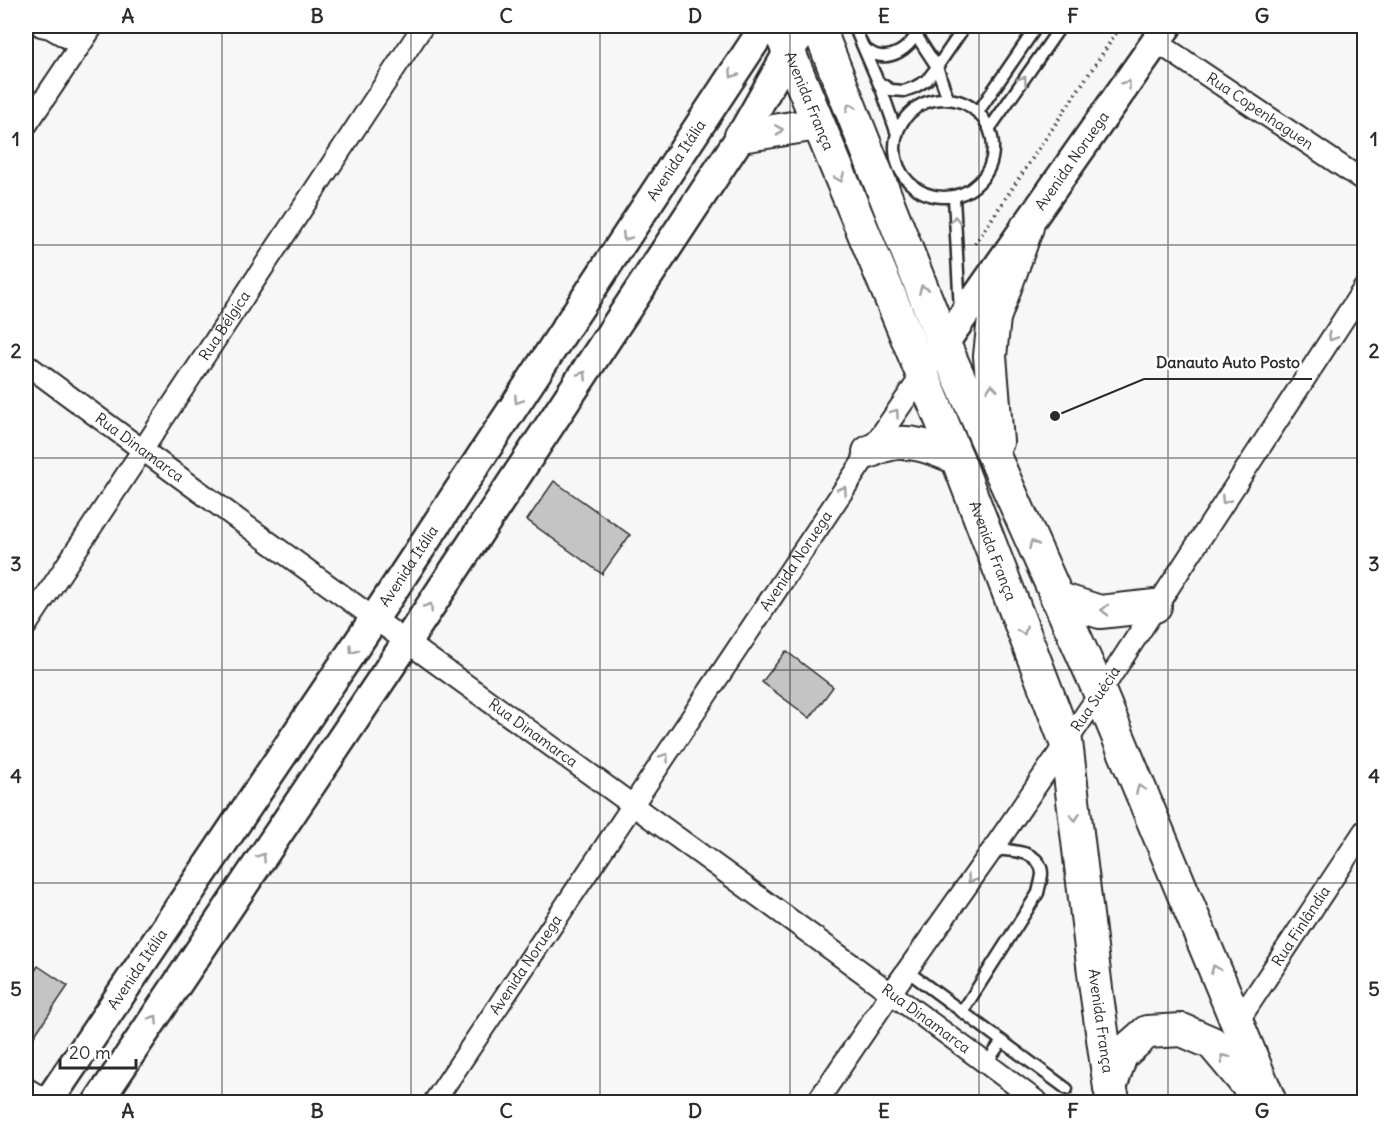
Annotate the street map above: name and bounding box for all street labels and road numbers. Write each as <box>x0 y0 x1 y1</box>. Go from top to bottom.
street label: Avenida França <box>781 48 839 153</box>
street label: Rua Copenhaguen <box>1203 68 1318 154</box>
street label: Avenida Noruega <box>1030 107 1113 214</box>
street label: Avenida Itália <box>642 116 710 204</box>
street label: Rua Bélgica <box>194 287 254 364</box>
street label: Rua Dinamarca <box>92 408 188 486</box>
street label: Avenida França <box>965 498 1021 603</box>
street label: Avenida Noruega <box>755 507 836 614</box>
street label: Avenida Itália <box>375 521 442 610</box>
street label: Rua Suécia <box>1066 662 1124 735</box>
street label: Rua Dinamarca <box>485 694 582 771</box>
street label: Rua Finlândia <box>1267 882 1334 970</box>
street label: Avenida Noruega <box>485 911 566 1018</box>
street label: Avenida Itália <box>103 925 171 1013</box>
street label: Avenida França <box>1085 968 1118 1075</box>
street label: Rua Dinamarca <box>878 979 975 1058</box>

